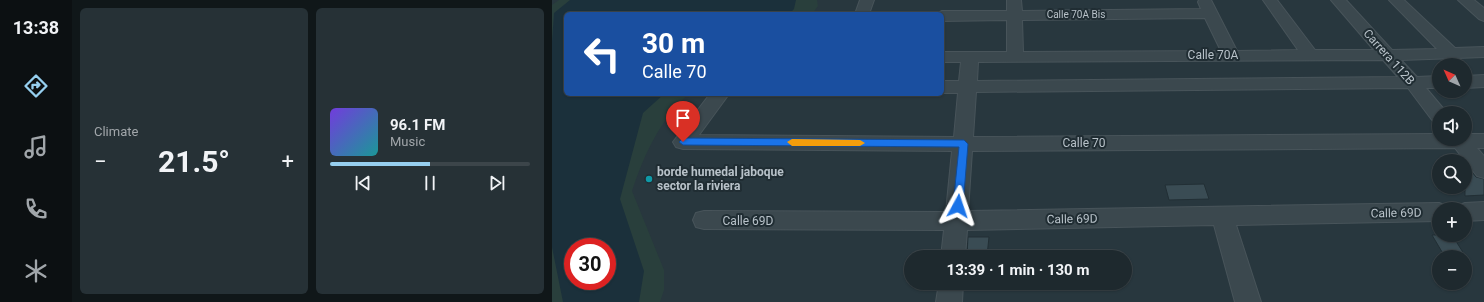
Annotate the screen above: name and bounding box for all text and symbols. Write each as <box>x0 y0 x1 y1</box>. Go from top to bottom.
street label: Calle 70A Bis <box>1047 9 1105 20</box>
text: 13:38 <box>13 17 59 38</box>
street label: Carrera 112B <box>1360 26 1418 88</box>
text: 30 m <box>642 27 705 60</box>
icon: left <box>576 28 628 80</box>
street label: Calle 70A <box>1188 48 1239 62</box>
north arrow <box>1432 58 1472 98</box>
map controls <box>1432 58 1472 290</box>
text: Calle 70 <box>642 61 707 82</box>
icon: directions <box>22 72 50 100</box>
pin <box>666 101 700 142</box>
button: sound <box>1432 106 1472 146</box>
icon: arrive <box>672 107 694 129</box>
text: 96.1 FM <box>390 116 445 134</box>
text: Climate <box>94 124 138 139</box>
icon: music <box>22 133 50 161</box>
text: Music <box>390 134 425 149</box>
street label: Calle 70 <box>1062 136 1106 150</box>
text: 21.5° <box>158 144 230 179</box>
text: − <box>94 149 107 174</box>
text: + <box>282 149 294 174</box>
button: search <box>1432 154 1472 194</box>
place label: borde humedal jaboque sector la riviera <box>657 165 784 193</box>
icon: previous <box>352 172 374 194</box>
icon: pause <box>419 172 441 194</box>
icon: next <box>486 172 508 194</box>
marker: borde humedal jaboque sector la riviera <box>644 174 654 184</box>
position arrow <box>937 185 979 227</box>
icon: phone <box>22 195 50 223</box>
button: + <box>1432 202 1472 242</box>
street label: Calle 69D <box>1370 206 1422 220</box>
street label: Calle 69D <box>1046 212 1098 226</box>
street label: Calle 69D <box>723 214 774 228</box>
speed limit sign: 30 <box>564 238 616 290</box>
button: − <box>1432 250 1472 290</box>
icon: climate <box>22 257 50 285</box>
text: 13:39 · 1 min · 130 m <box>947 261 1089 279</box>

